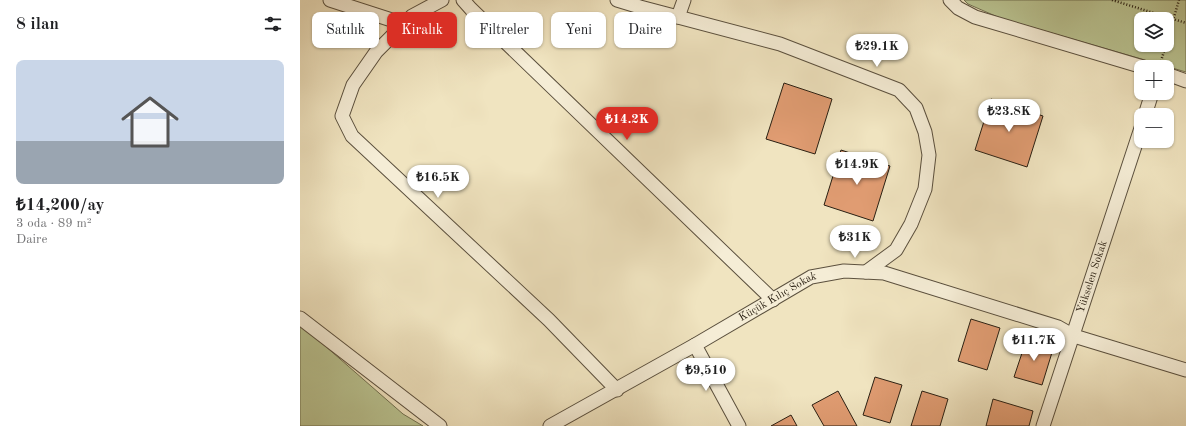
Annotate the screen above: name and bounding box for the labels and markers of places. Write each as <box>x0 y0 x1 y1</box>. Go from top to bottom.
pin: ₺29.1K <box>844 34 910 68</box>
pin: ₺23.8K <box>976 99 1042 133</box>
pin: ₺14.2K <box>594 107 660 141</box>
pin: ₺14.9K <box>824 152 890 186</box>
pin: ₺16.5K <box>405 165 471 199</box>
pin: ₺31K <box>831 225 879 259</box>
pin: ₺11.7K <box>1001 328 1067 362</box>
pin: ₺9,510 <box>673 358 739 392</box>

